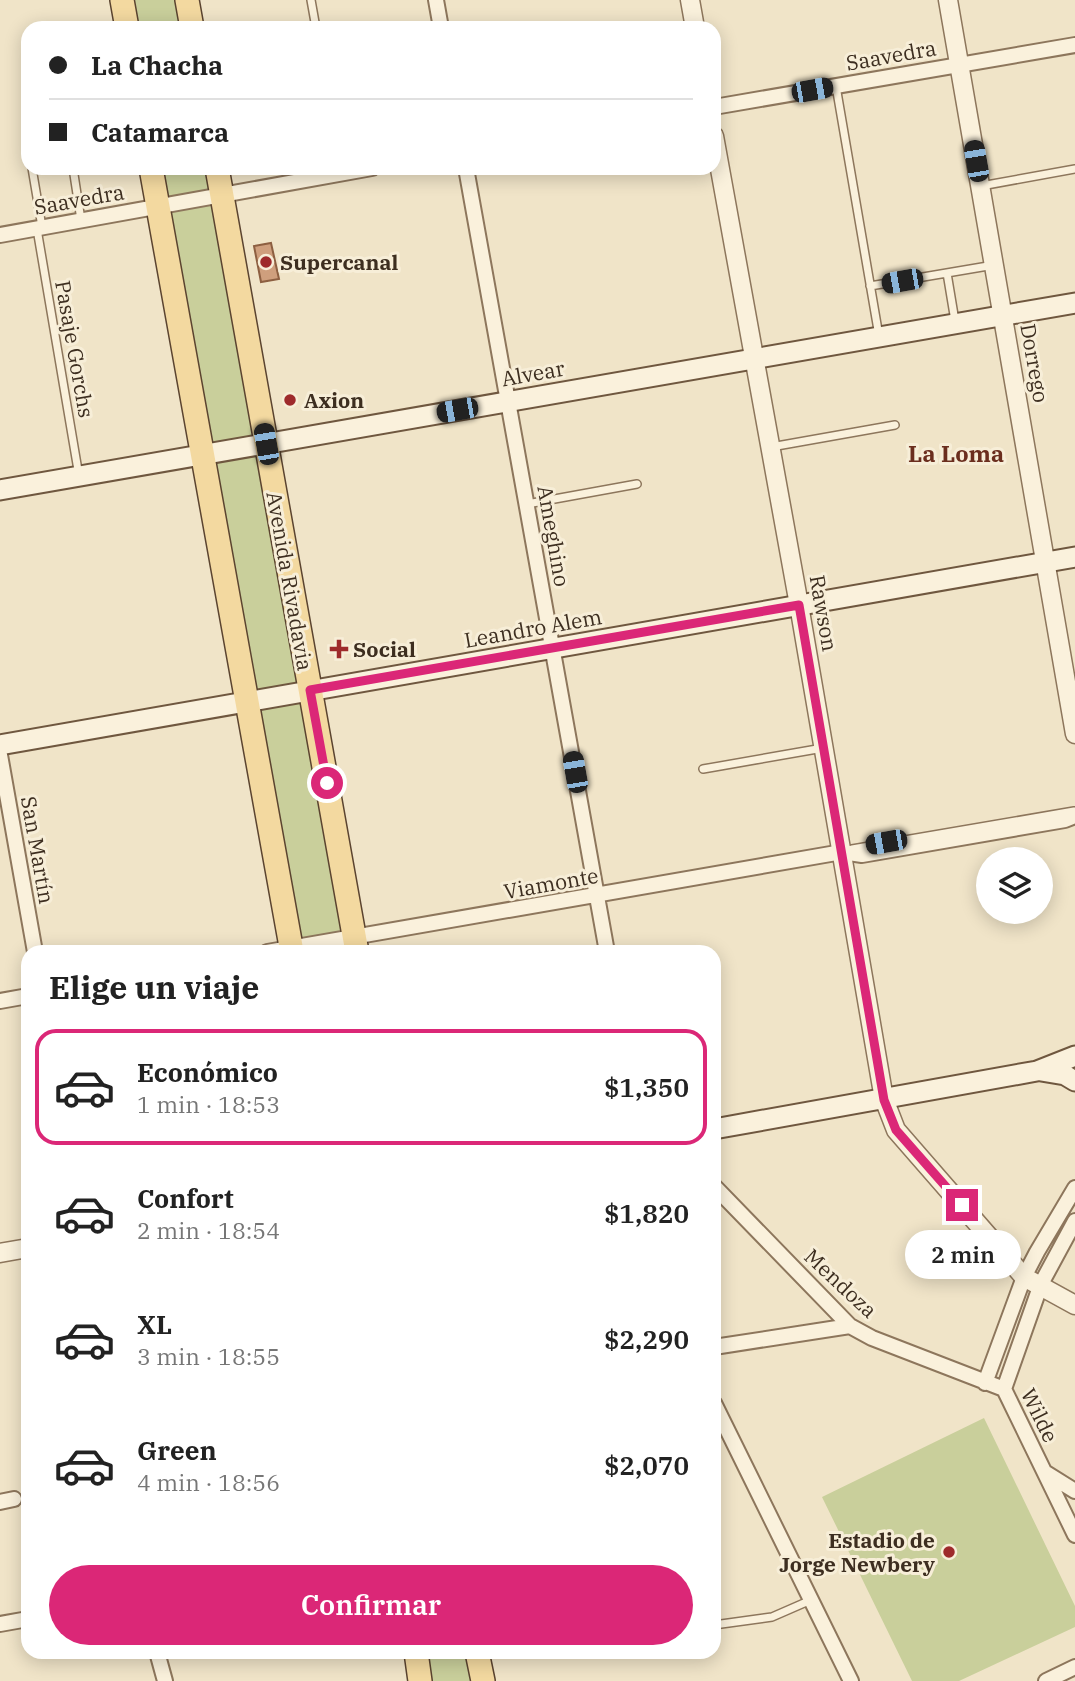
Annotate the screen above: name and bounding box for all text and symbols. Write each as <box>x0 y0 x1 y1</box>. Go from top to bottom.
street label: Saavedra <box>844 33 938 77</box>
text: La Chacha <box>91 48 223 82</box>
car <box>790 76 835 104</box>
text: Catamarca <box>91 115 229 149</box>
car <box>963 138 990 184</box>
street label: Saavedra <box>32 177 126 221</box>
place label: Supercanal <box>280 248 398 276</box>
marker: Supercanal <box>258 254 274 270</box>
car <box>880 267 925 295</box>
street label: Pasaje Gorchs <box>49 278 101 420</box>
street label: Dorrego <box>1014 321 1056 405</box>
street label: Alvear <box>499 354 567 392</box>
place label: Axion <box>304 386 364 414</box>
marker: Axion <box>282 392 298 408</box>
car <box>435 396 480 424</box>
car <box>253 421 280 467</box>
district label: La Loma <box>908 438 1004 468</box>
street label: Ameghino <box>531 483 577 589</box>
street label: Avenida Rivadavia <box>260 489 320 673</box>
street label: Rawson <box>804 573 844 653</box>
street label: Leandro Alem <box>462 602 604 654</box>
place label: Social <box>353 635 416 663</box>
marker: Social <box>331 641 347 657</box>
car <box>562 749 589 795</box>
route start <box>311 767 343 799</box>
street label: San Martín <box>15 794 61 906</box>
car <box>864 828 909 856</box>
map controls <box>976 847 1053 924</box>
button: layers <box>976 847 1053 924</box>
street label: Viamonte <box>502 861 600 905</box>
text: Elige un viaje <box>49 966 259 1008</box>
text: Económico <box>137 1055 278 1089</box>
icon: car <box>53 1056 116 1119</box>
text: $1,350 <box>604 1070 689 1104</box>
text: 1 min · 18:53 <box>137 1089 280 1119</box>
text: Confort <box>137 1181 234 1215</box>
icon: car <box>53 1182 116 1245</box>
route end <box>946 1189 978 1221</box>
text: $1,820 <box>604 1196 689 1230</box>
text: 2 min · 18:54 <box>137 1215 280 1245</box>
callout: 2 min <box>904 1230 1020 1278</box>
text: 2 min <box>931 1239 995 1269</box>
street label: Mendoza <box>799 1242 883 1324</box>
text: XL <box>137 1307 172 1341</box>
icon: car <box>53 1308 116 1371</box>
text: $2,290 <box>604 1322 689 1356</box>
text: 3 min · 18:55 <box>137 1341 280 1371</box>
street label: Wilde <box>1015 1383 1065 1447</box>
text: Green <box>137 1433 217 1467</box>
icon: car <box>53 1434 116 1497</box>
text: $2,070 <box>604 1448 689 1482</box>
text: 4 min · 18:56 <box>137 1467 280 1497</box>
place label: Estadio de Jorge Newbery <box>779 1526 935 1578</box>
marker: Estadio de Jorge Newbery <box>941 1544 957 1560</box>
button: Confirmar <box>49 1565 693 1645</box>

